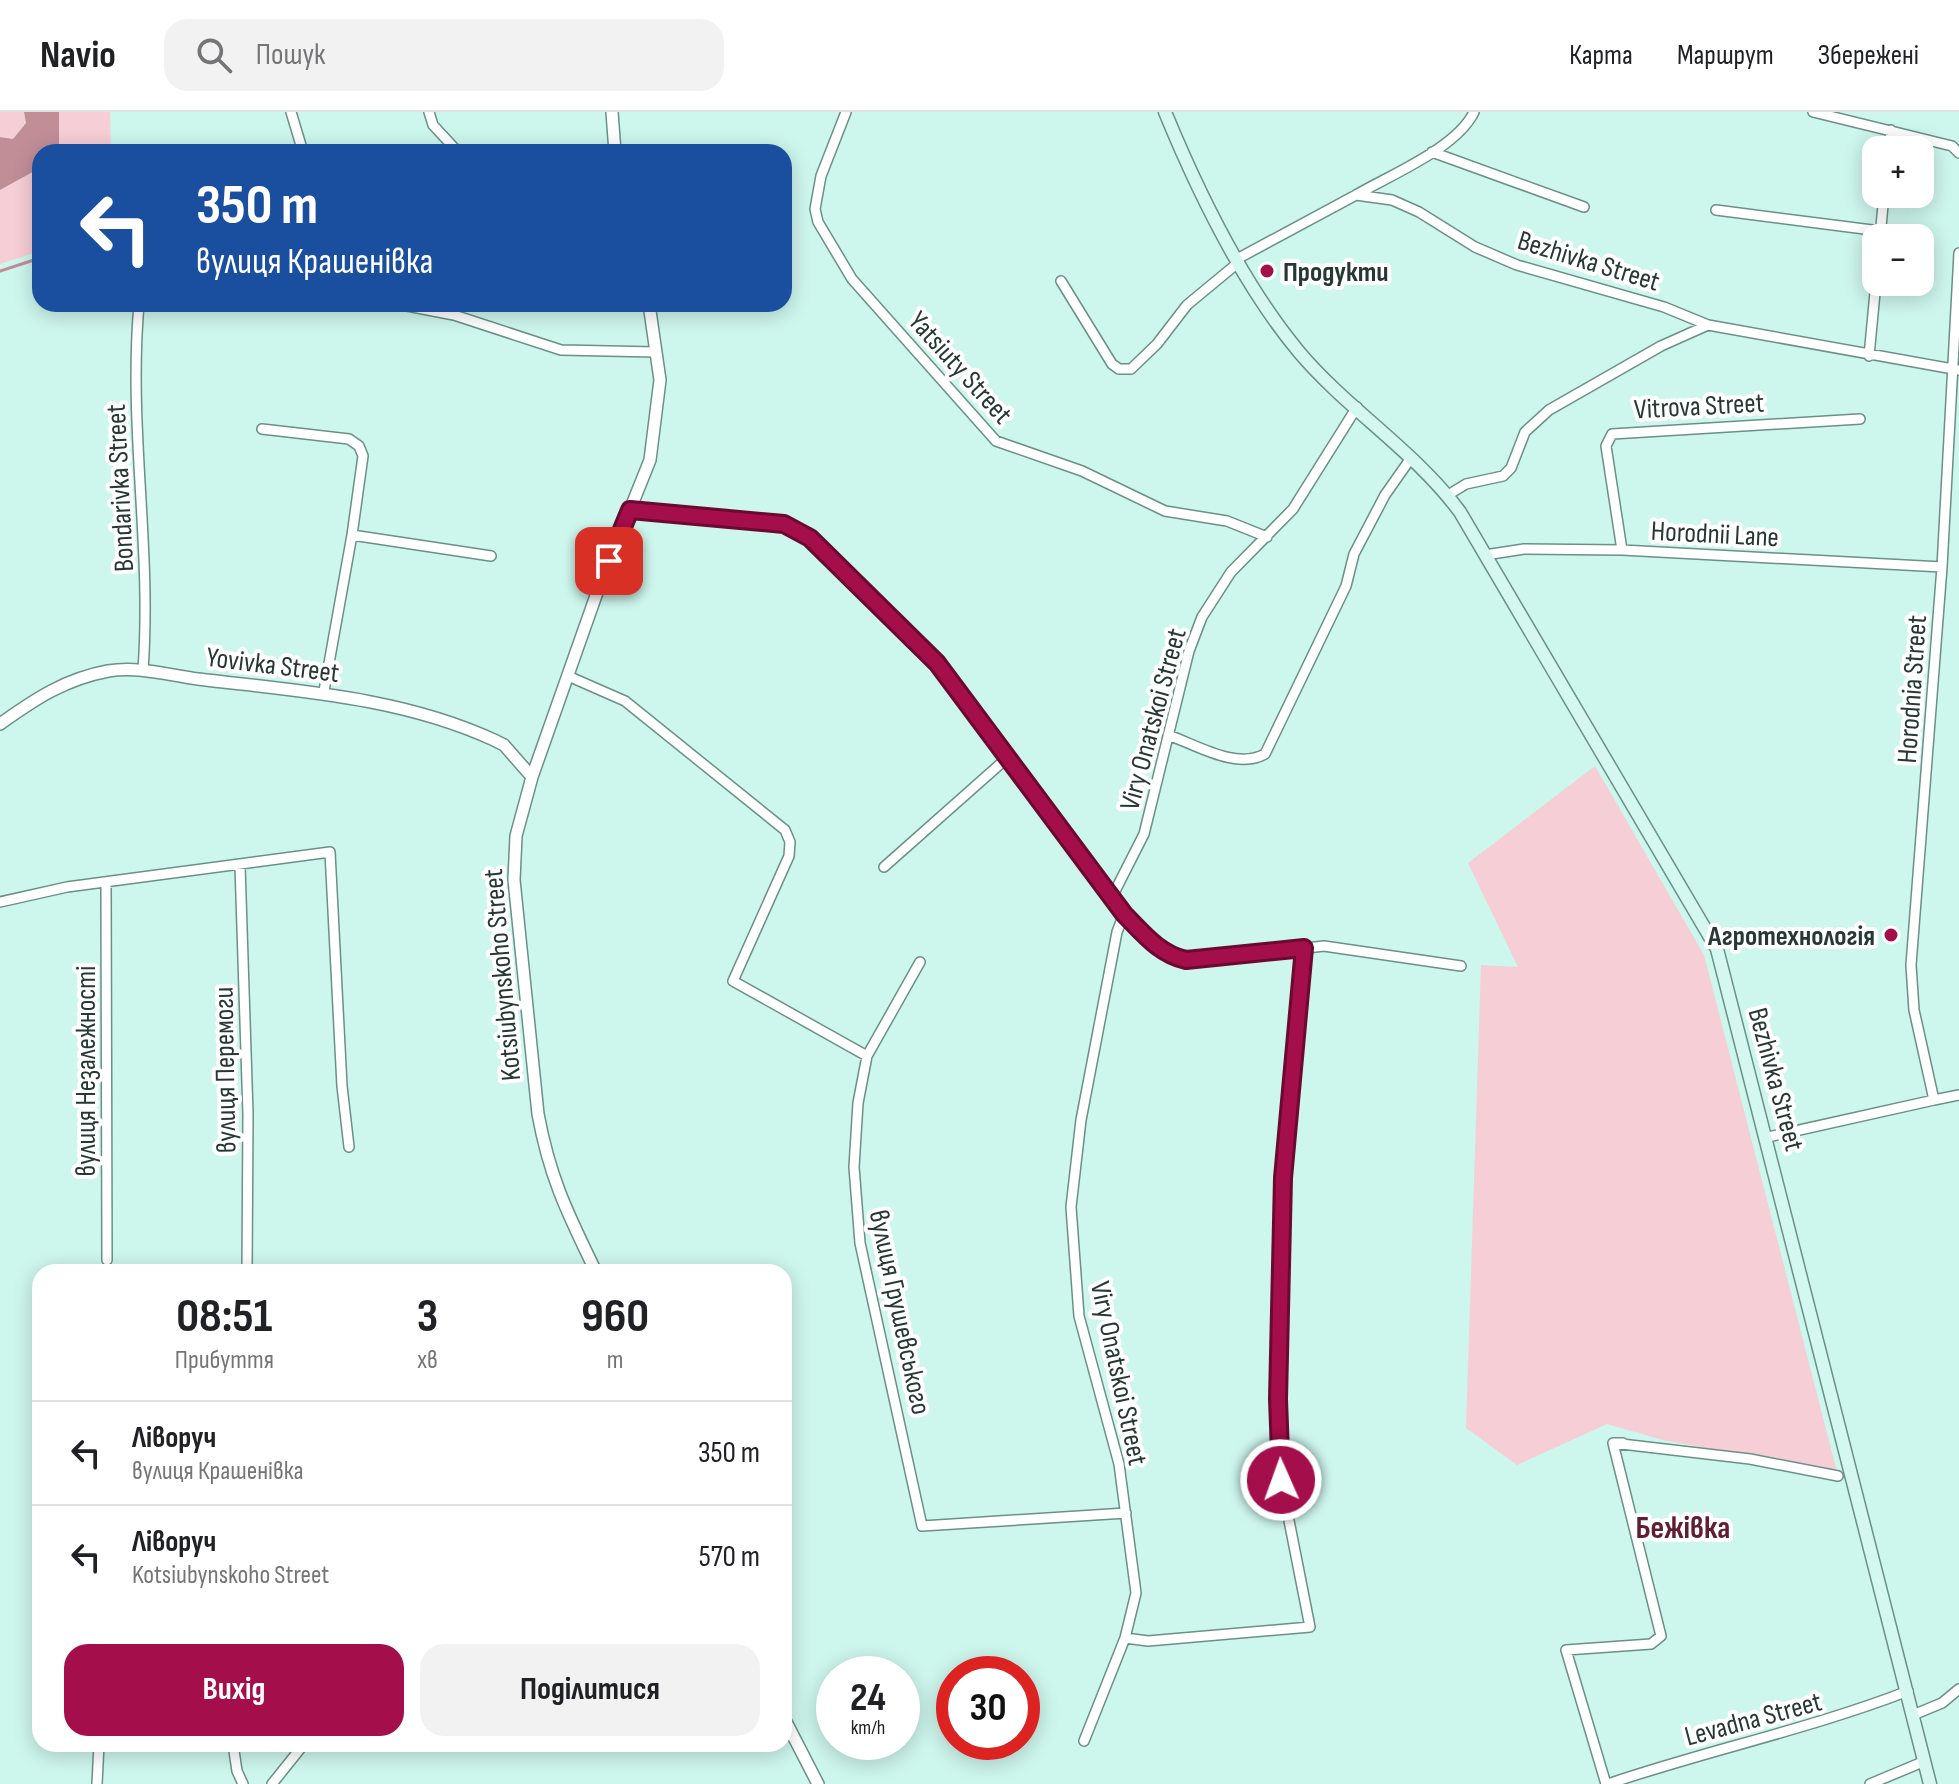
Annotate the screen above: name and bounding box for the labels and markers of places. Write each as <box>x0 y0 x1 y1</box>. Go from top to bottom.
place label: Продукти <box>1283 256 1389 289</box>
marker: Продукти <box>1258 262 1276 280</box>
pin <box>575 527 643 595</box>
place label: Агротехнологія <box>1707 920 1875 953</box>
marker: Агротехнологія <box>1882 926 1900 944</box>

